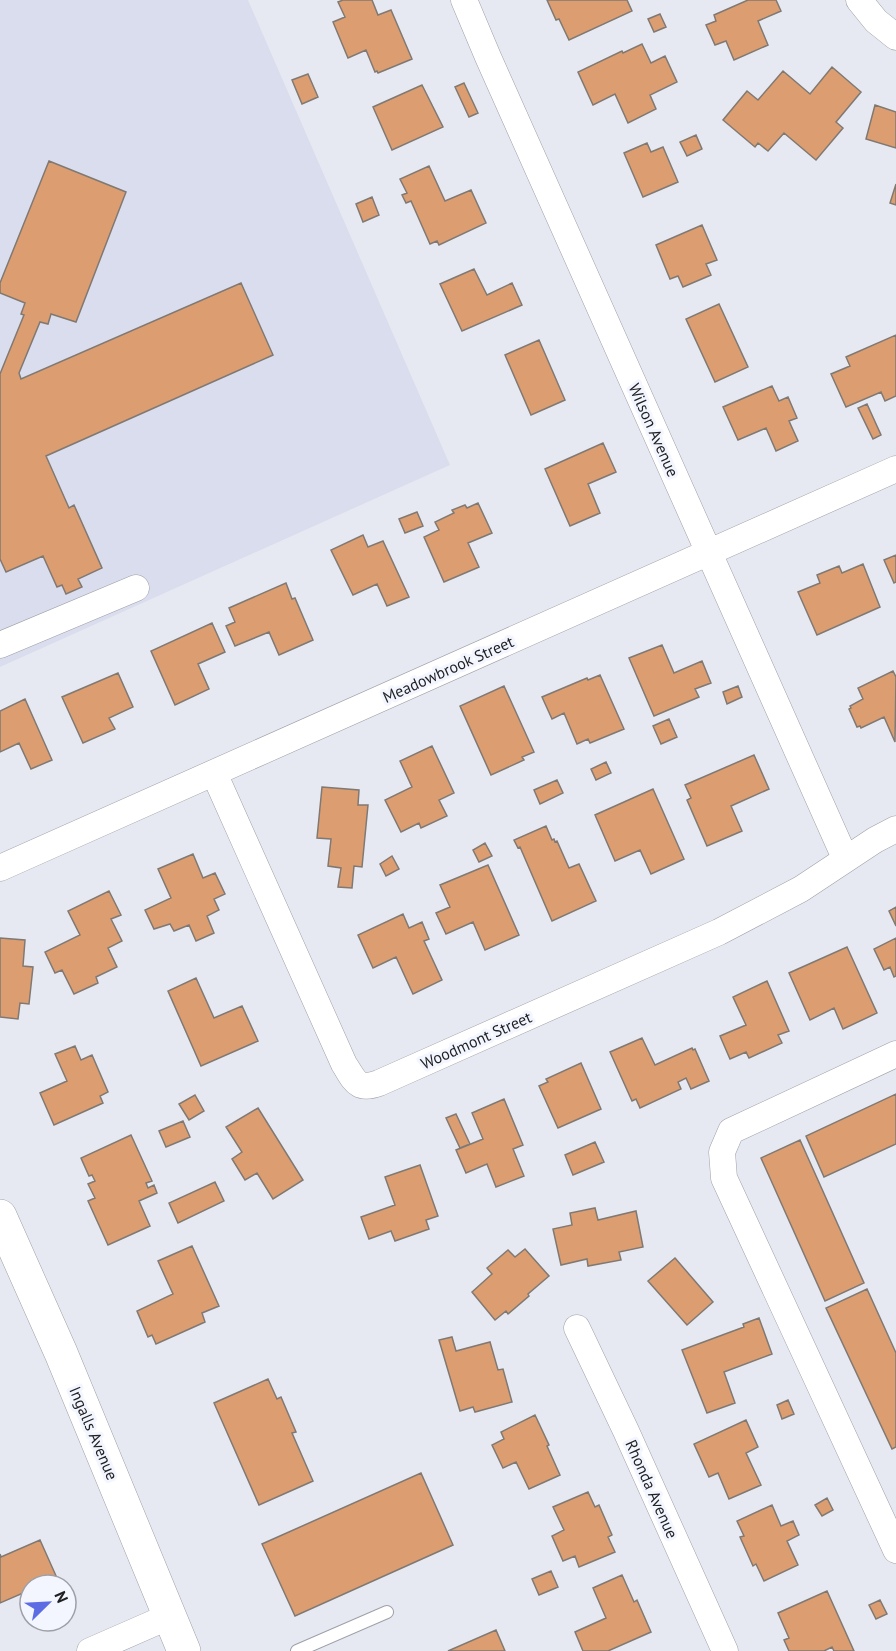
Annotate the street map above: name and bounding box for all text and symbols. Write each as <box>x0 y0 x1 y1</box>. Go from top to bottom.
street label: Wilson Avenue <box>625 380 683 480</box>
street label: Meadowbrook Street <box>380 631 517 707</box>
street label: Woodmont Street <box>417 1006 535 1073</box>
street label: Ingalls Avenue <box>65 1383 123 1483</box>
street label: Rhonda Avenue <box>621 1437 683 1541</box>
north arrow <box>18 1573 78 1633</box>
text: N <box>50 1588 73 1606</box>

